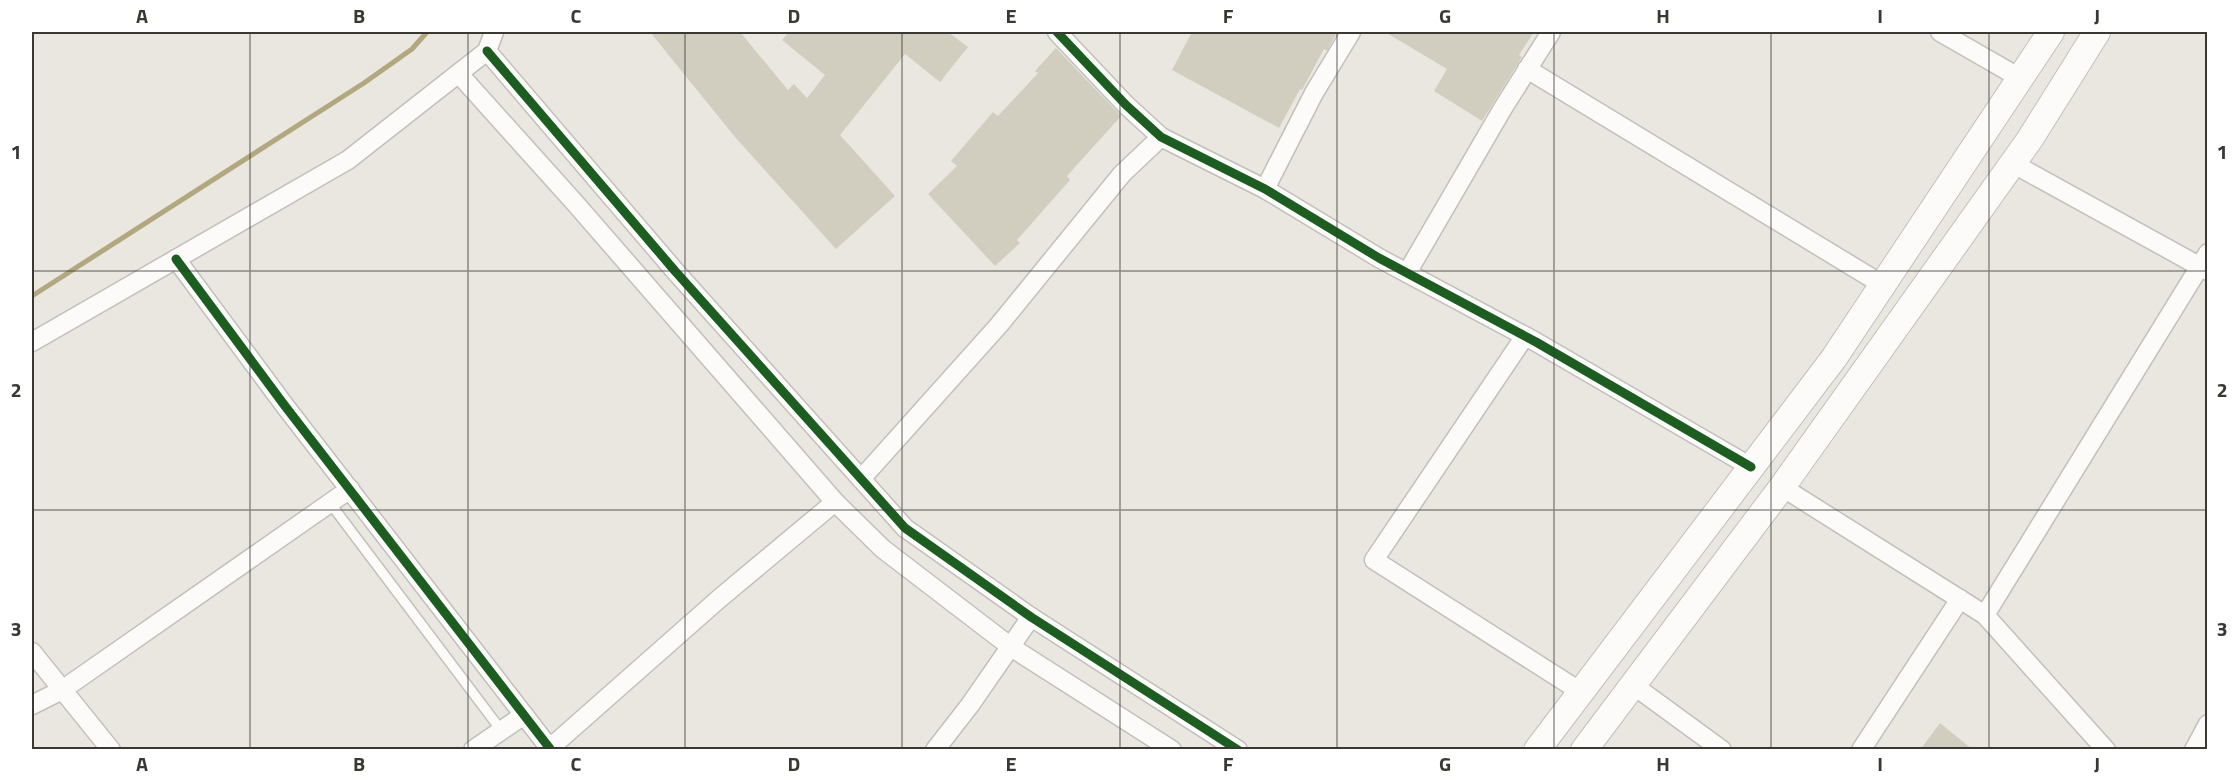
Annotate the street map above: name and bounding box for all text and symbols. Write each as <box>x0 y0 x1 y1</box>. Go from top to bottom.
text: A <box>136 0 148 31</box>
text: B <box>353 0 365 31</box>
text: C <box>571 0 582 31</box>
text: D <box>788 0 800 31</box>
text: E <box>1005 0 1017 31</box>
text: F <box>1223 0 1234 31</box>
text: G <box>1439 0 1451 31</box>
text: H <box>1656 0 1670 31</box>
text: I <box>1877 0 1883 31</box>
text: J <box>2094 0 2100 31</box>
text: 1 <box>10 136 22 167</box>
text: 1 <box>2216 136 2228 167</box>
text: 2 <box>10 374 22 405</box>
text: 2 <box>2216 374 2228 405</box>
text: 3 <box>10 613 22 644</box>
text: 3 <box>2216 613 2228 644</box>
text: A <box>136 748 148 779</box>
text: B <box>353 748 365 779</box>
text: C <box>571 748 582 779</box>
text: D <box>788 748 800 779</box>
text: E <box>1005 748 1017 779</box>
text: F <box>1223 748 1234 779</box>
text: G <box>1439 748 1451 779</box>
text: H <box>1656 748 1670 779</box>
text: I <box>1877 748 1883 779</box>
text: J <box>2094 748 2100 779</box>

